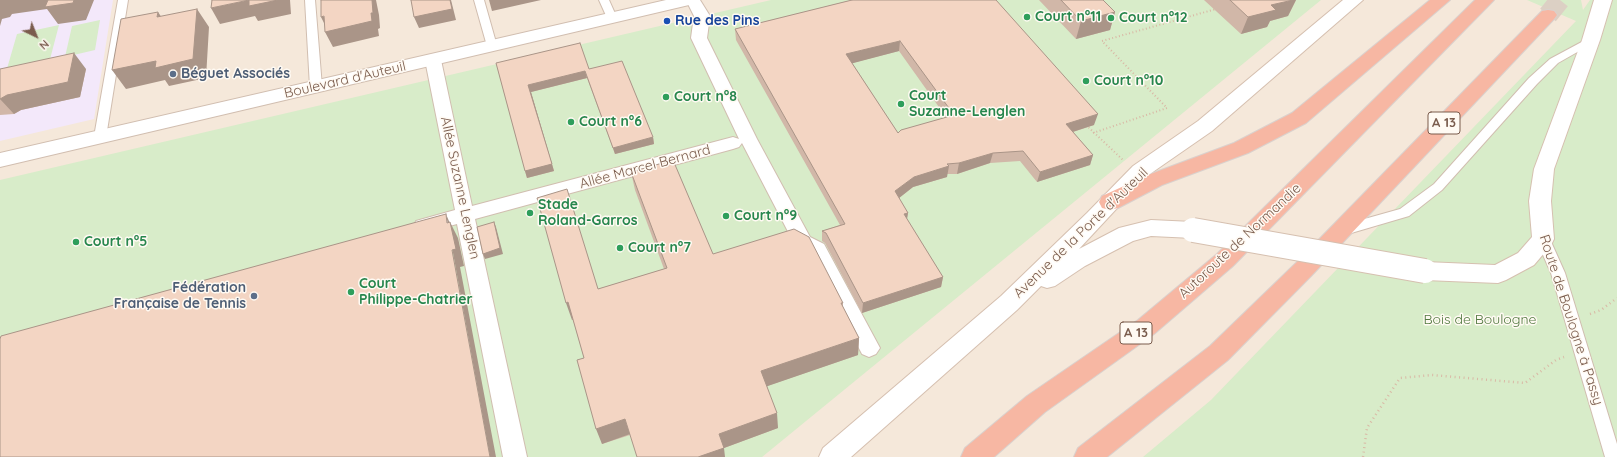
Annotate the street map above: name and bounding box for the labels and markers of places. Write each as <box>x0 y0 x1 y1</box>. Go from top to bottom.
place label: Court n°11 <box>1035 9 1101 25</box>
place label: Court n°12 <box>1119 10 1188 26</box>
marker: Court n°11 <box>1022 12 1032 22</box>
place label: Rue des Pins <box>675 13 759 29</box>
marker: Court n°12 <box>1106 13 1116 23</box>
marker: Rue des Pins <box>662 16 672 26</box>
place label: Béguet Associés <box>181 66 290 82</box>
marker: Béguet Associés <box>168 69 178 79</box>
place label: Court n°10 <box>1094 73 1163 89</box>
marker: Court n°10 <box>1081 76 1091 86</box>
place label: Court Suzanne-Lenglen <box>909 88 1025 120</box>
place label: Court n°8 <box>674 89 737 105</box>
marker: Court n°8 <box>661 92 671 102</box>
marker: Court Suzanne-Lenglen <box>896 99 906 109</box>
place label: Court n°6 <box>579 114 642 130</box>
marker: Court n°6 <box>566 117 576 127</box>
place label: Stade Roland-Garros <box>538 197 638 230</box>
marker: Stade Roland-Garros <box>525 208 535 218</box>
place label: Court n°9 <box>734 208 797 224</box>
marker: Court n°9 <box>721 211 731 221</box>
place label: Court n°5 <box>84 234 147 250</box>
marker: Court n°5 <box>71 237 81 247</box>
place label: Court n°7 <box>628 240 691 256</box>
marker: Court n°7 <box>615 243 625 253</box>
place label: Court Philippe-Chatrier <box>359 276 473 308</box>
place label: Fédération Française de Tennis <box>114 280 246 312</box>
marker: Court Philippe-Chatrier <box>346 287 356 297</box>
marker: Fédération Française de Tennis <box>249 291 259 301</box>

